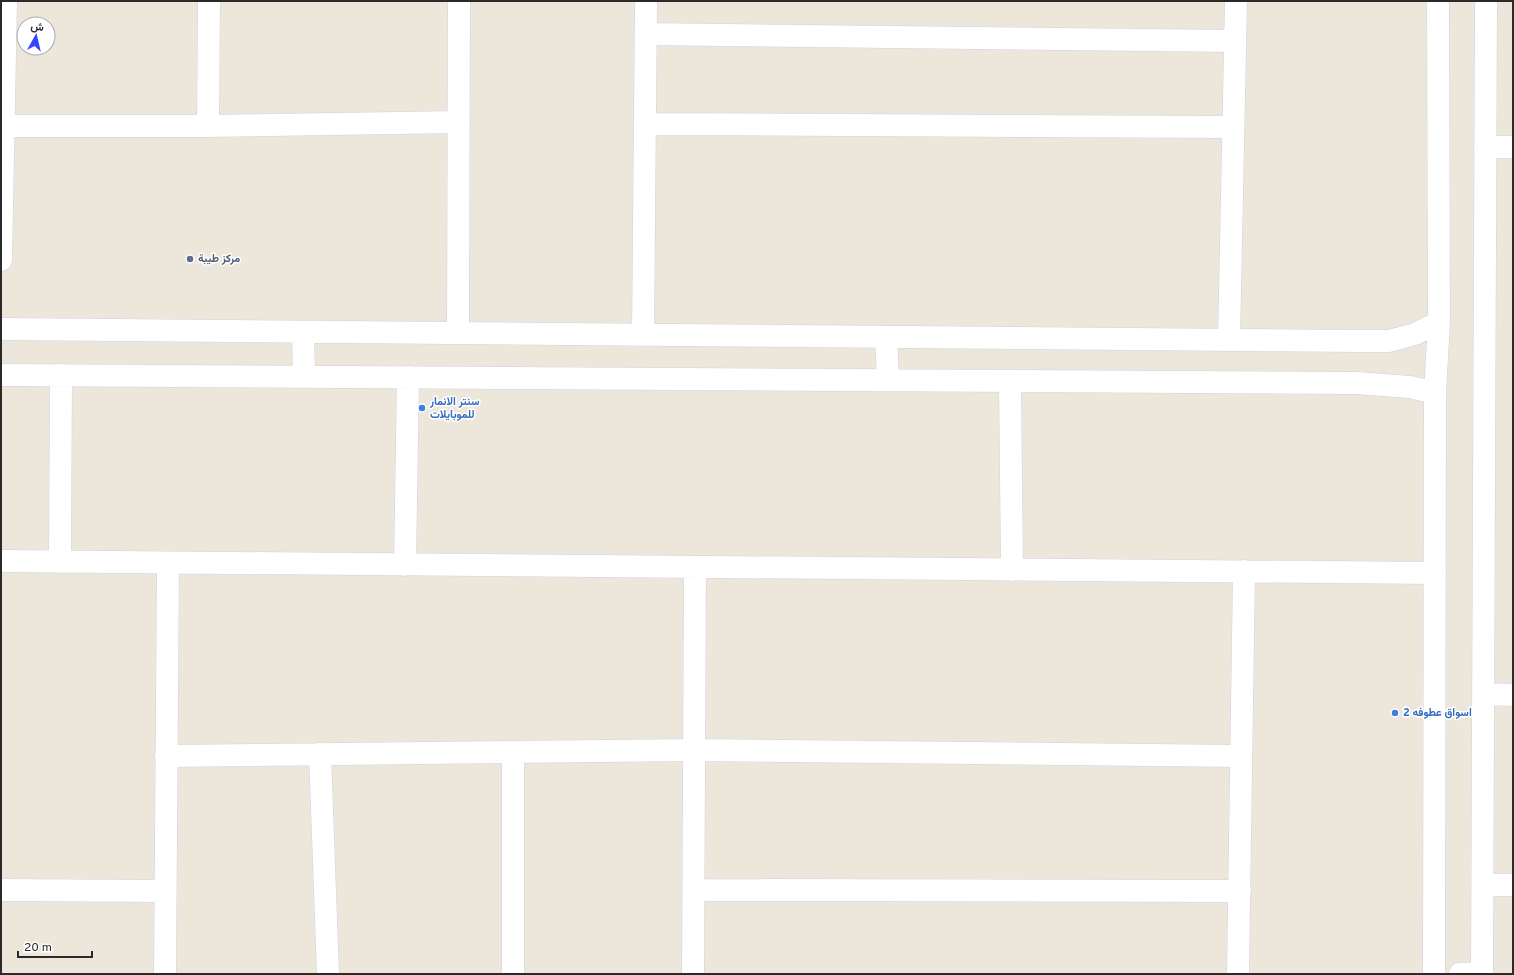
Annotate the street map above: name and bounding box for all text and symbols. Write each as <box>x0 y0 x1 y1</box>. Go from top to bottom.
north arrow <box>16 16 56 56</box>
text: ش <box>30 19 45 35</box>
place label: مركز طيبة <box>198 252 240 266</box>
marker: مركز طيبة <box>185 254 195 264</box>
place label: سنتر الانمار للموبايلات <box>429 395 480 422</box>
marker: سنتر الانمار للموبايلات <box>417 403 427 413</box>
place label: اسواق عطوفه 2 <box>1403 706 1472 720</box>
marker: اسواق عطوفه 2 <box>1390 708 1400 718</box>
scale bar <box>18 933 92 959</box>
text: 20 m <box>24 940 52 956</box>

